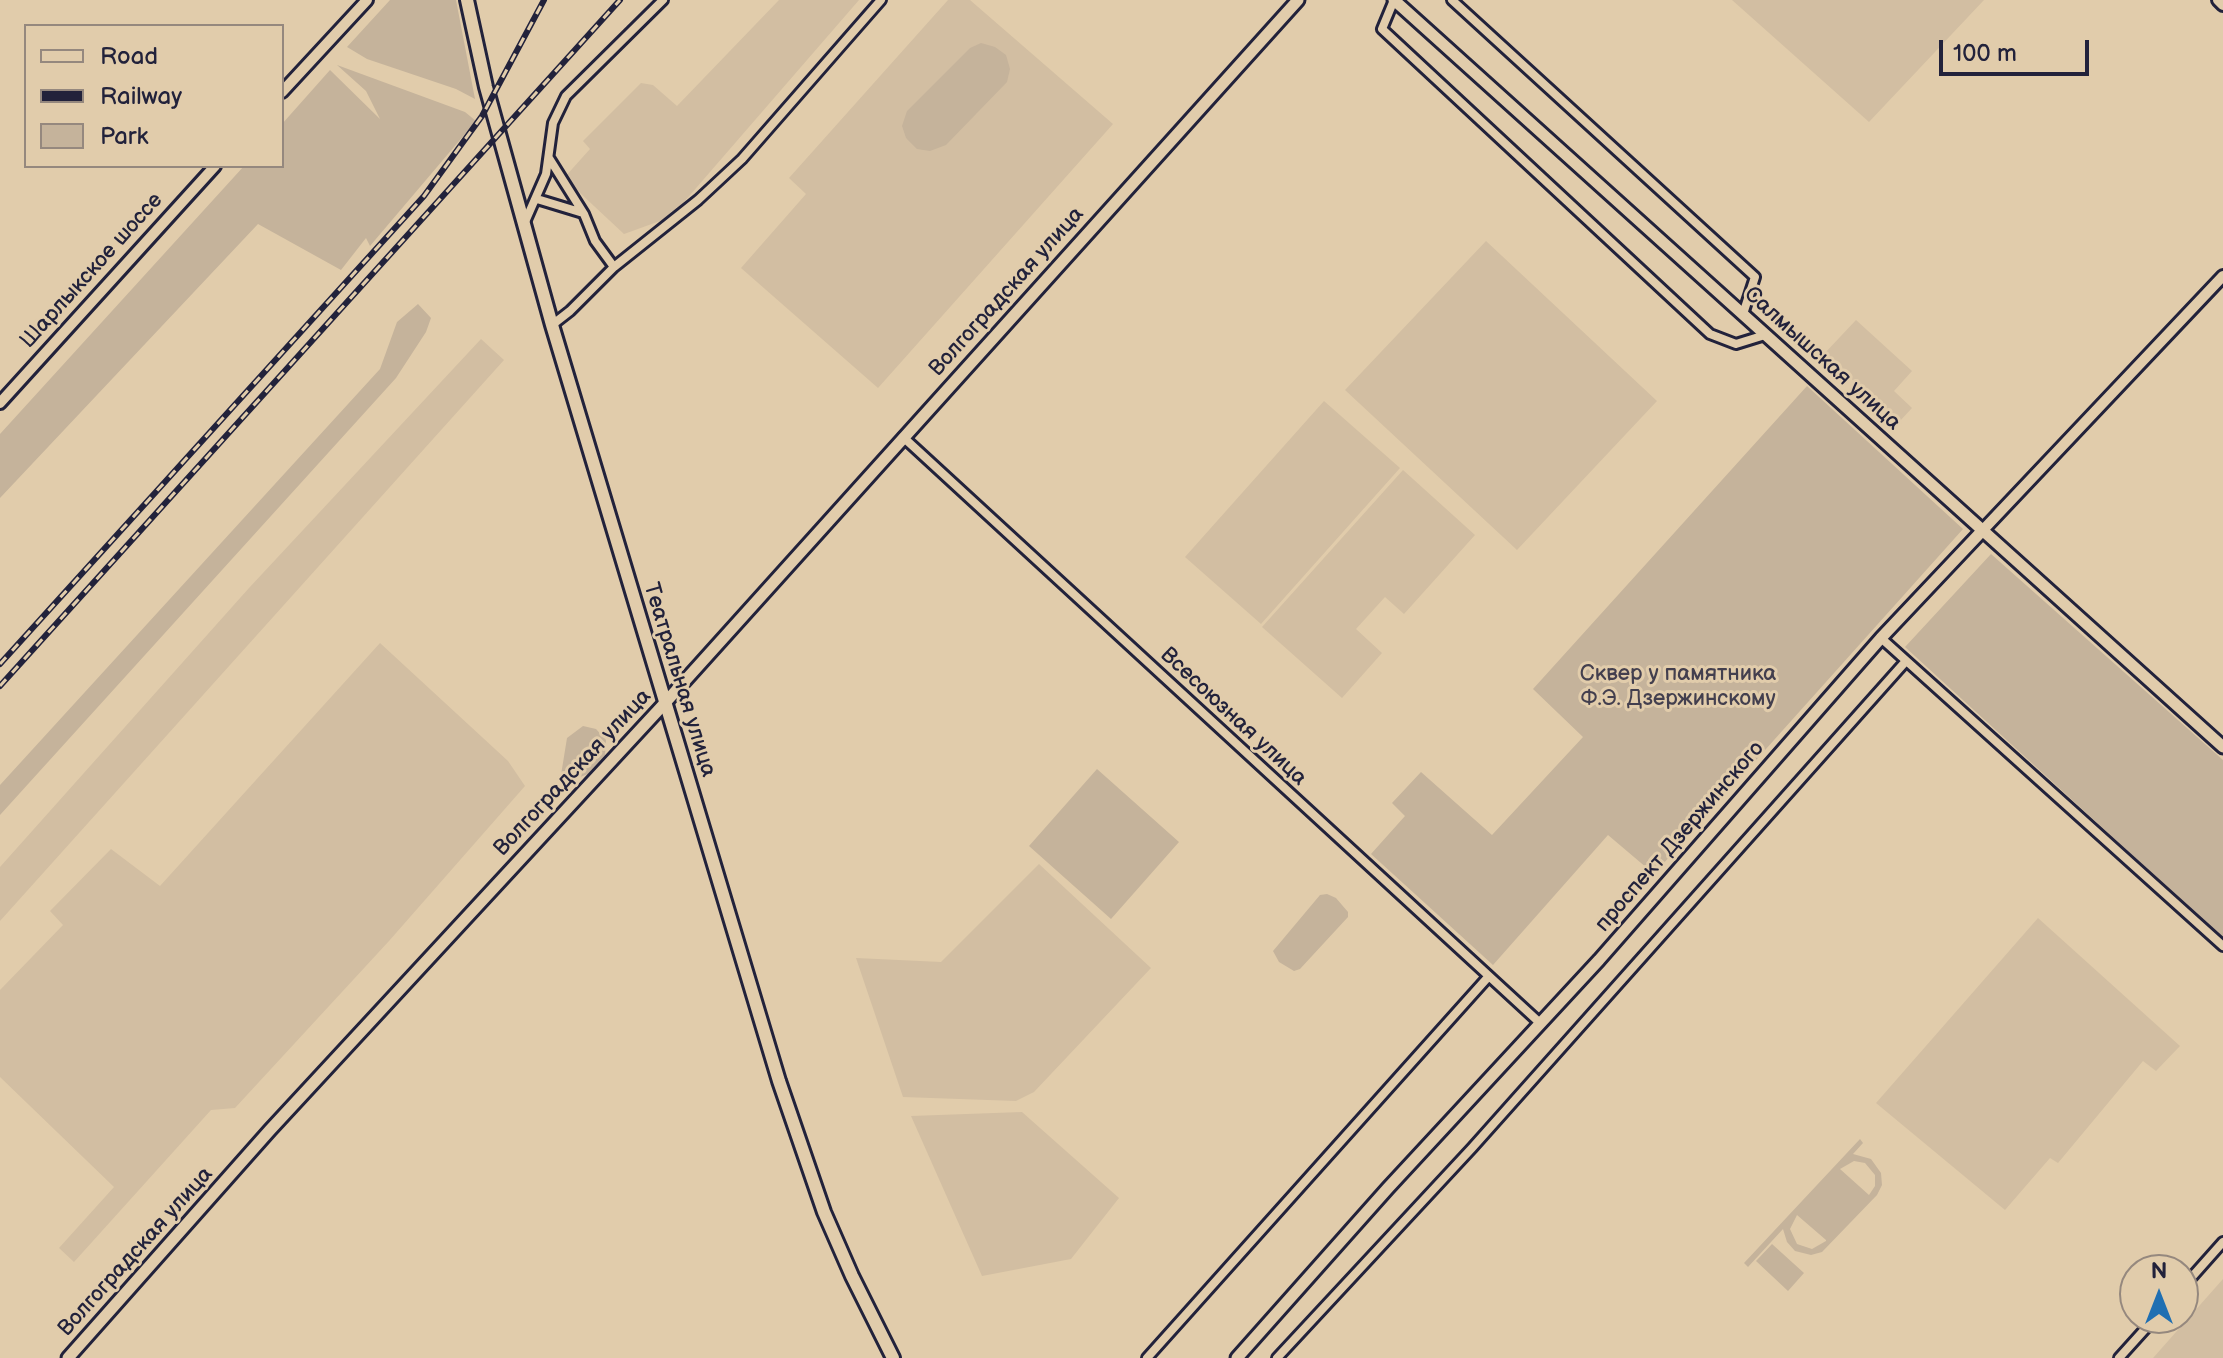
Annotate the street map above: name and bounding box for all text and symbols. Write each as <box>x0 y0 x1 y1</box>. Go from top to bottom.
legend <box>24 24 284 168</box>
scale bar <box>1943 24 2093 74</box>
text: 100 m <box>1953 39 2017 68</box>
text: Road <box>100 42 158 71</box>
text: Railway <box>100 82 182 111</box>
text: Park <box>100 122 148 151</box>
street label: Шарлыкское шоссе <box>15 188 169 354</box>
street label: Волгоградская улица <box>924 202 1090 382</box>
street label: Салмышская улица <box>1738 282 1906 436</box>
street label: Театральная улица <box>637 580 721 780</box>
street label: Всесоюзная улица <box>1154 642 1312 792</box>
park label: Сквер у памятника Ф.Э. Дзержинскому <box>1580 661 1776 712</box>
street label: Волгоградская улица <box>489 684 657 862</box>
street label: проспект Дзержинского <box>1590 736 1770 938</box>
street label: Волгоградская улица <box>53 1162 219 1342</box>
north arrow <box>2119 1254 2199 1334</box>
text: N <box>2151 1258 2167 1285</box>

